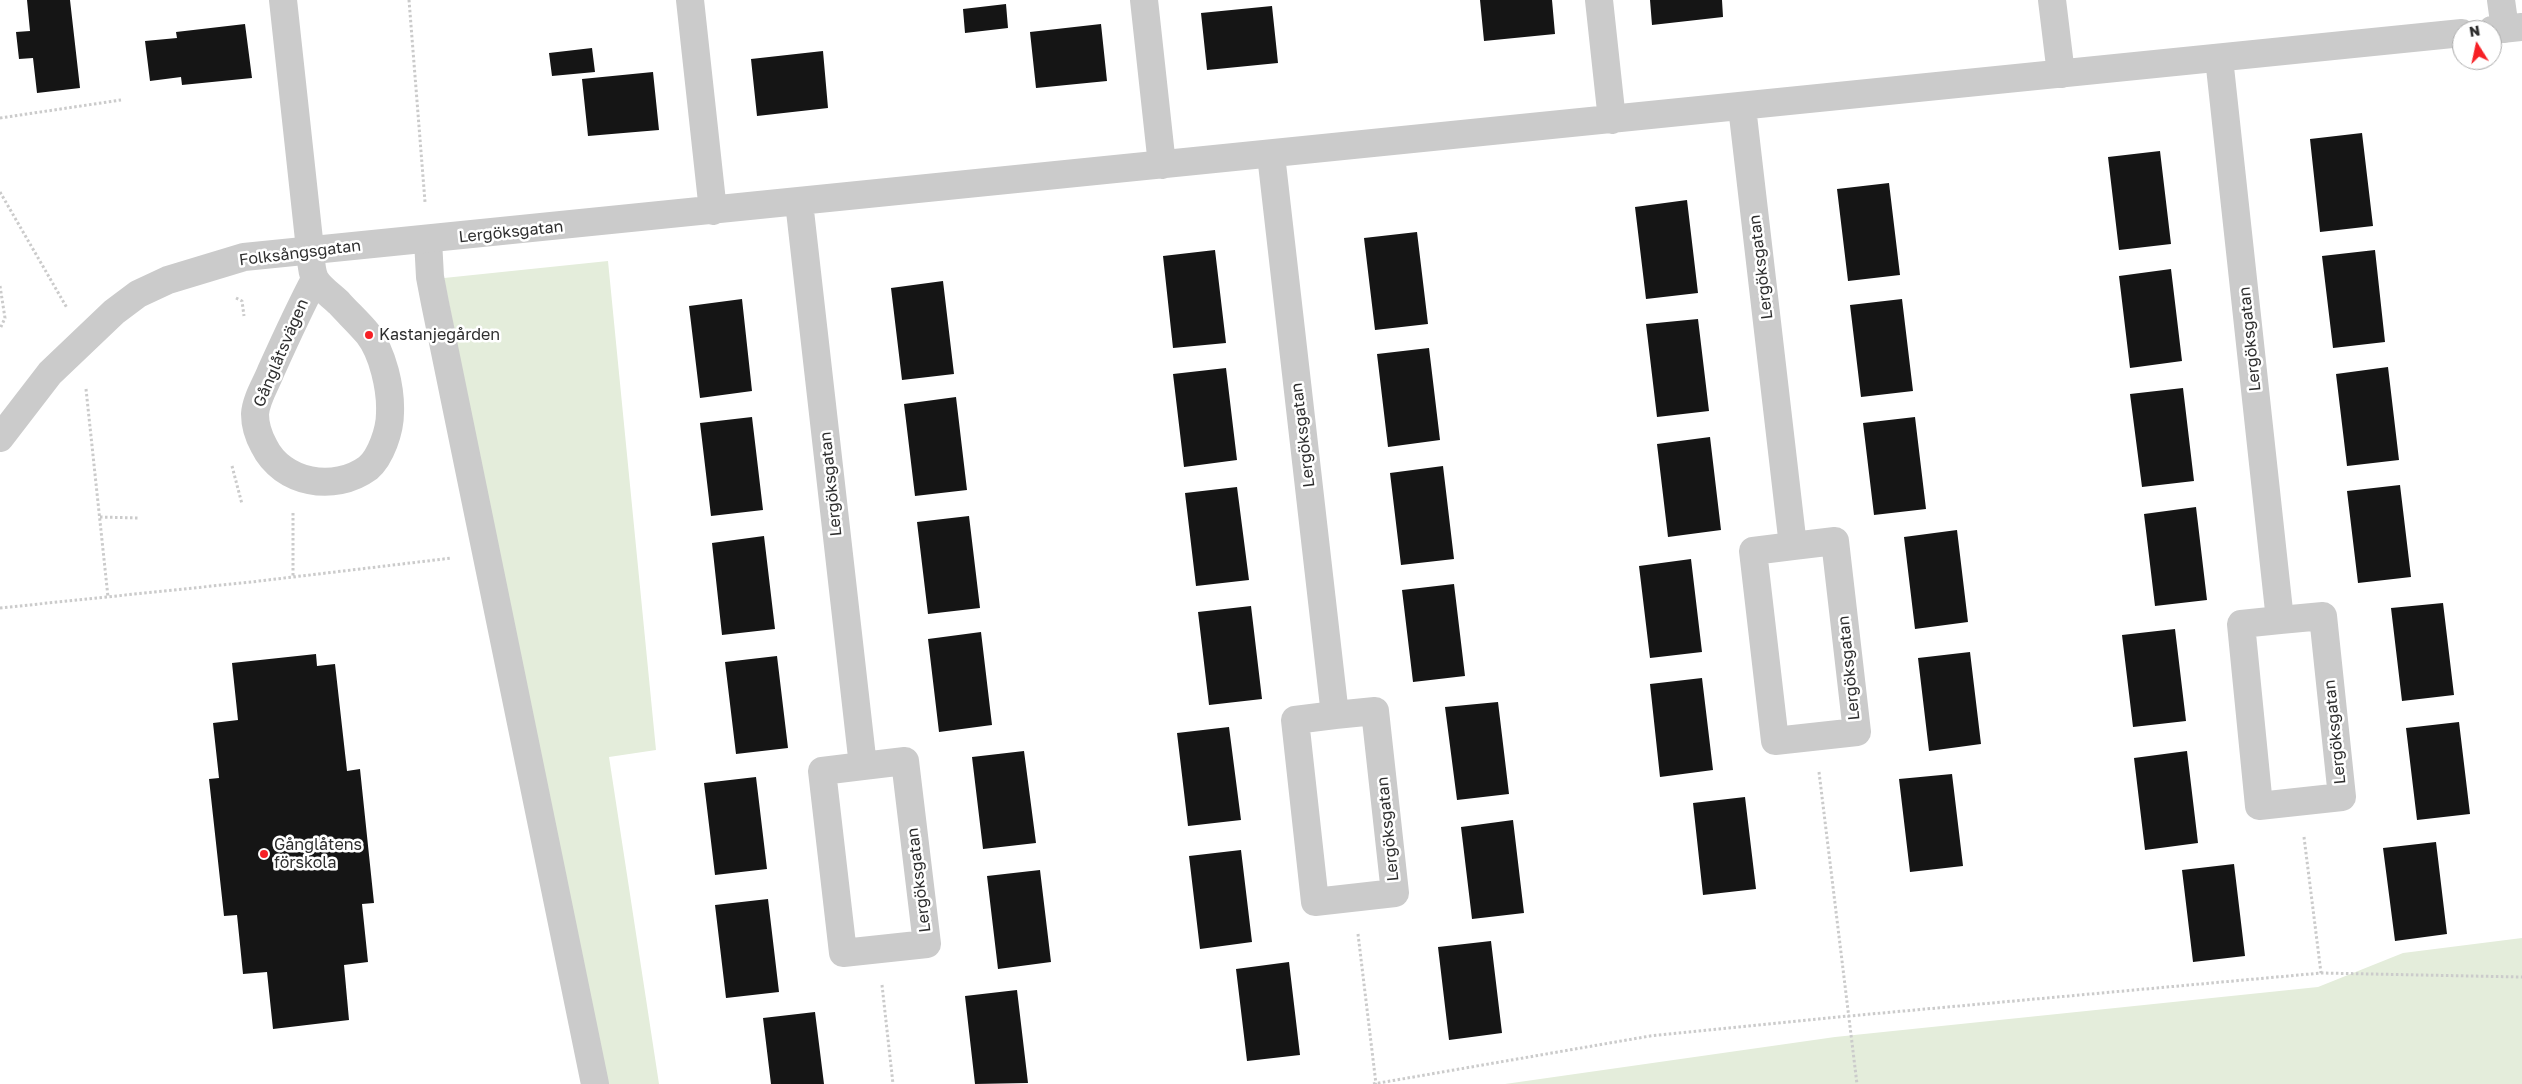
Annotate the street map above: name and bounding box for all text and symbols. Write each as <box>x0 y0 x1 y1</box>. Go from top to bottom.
north arrow <box>2452 20 2502 70</box>
text: N <box>2468 21 2481 40</box>
street label: Lergöksgatan <box>1745 214 1777 320</box>
street label: Lergöksgatan <box>458 217 564 247</box>
street label: Folksångsgatan <box>238 236 362 270</box>
street label: Lergöksgatan <box>2235 286 2265 392</box>
street label: Gånglåtsvägen <box>250 296 312 410</box>
place label: Kastanjegården <box>379 325 500 345</box>
marker: Kastanjegården <box>363 329 375 341</box>
street label: Lergöksgatan <box>1287 382 1319 488</box>
street label: Lergöksgatan <box>816 431 846 537</box>
street label: Lergöksgatan <box>1834 615 1864 721</box>
street label: Lergöksgatan <box>2320 679 2350 785</box>
street label: Lergöksgatan <box>1373 776 1403 882</box>
street label: Lergöksgatan <box>903 827 935 933</box>
place label: Gånglåtens förskola <box>274 835 362 873</box>
marker: Gånglåtens förskola <box>258 848 270 860</box>

